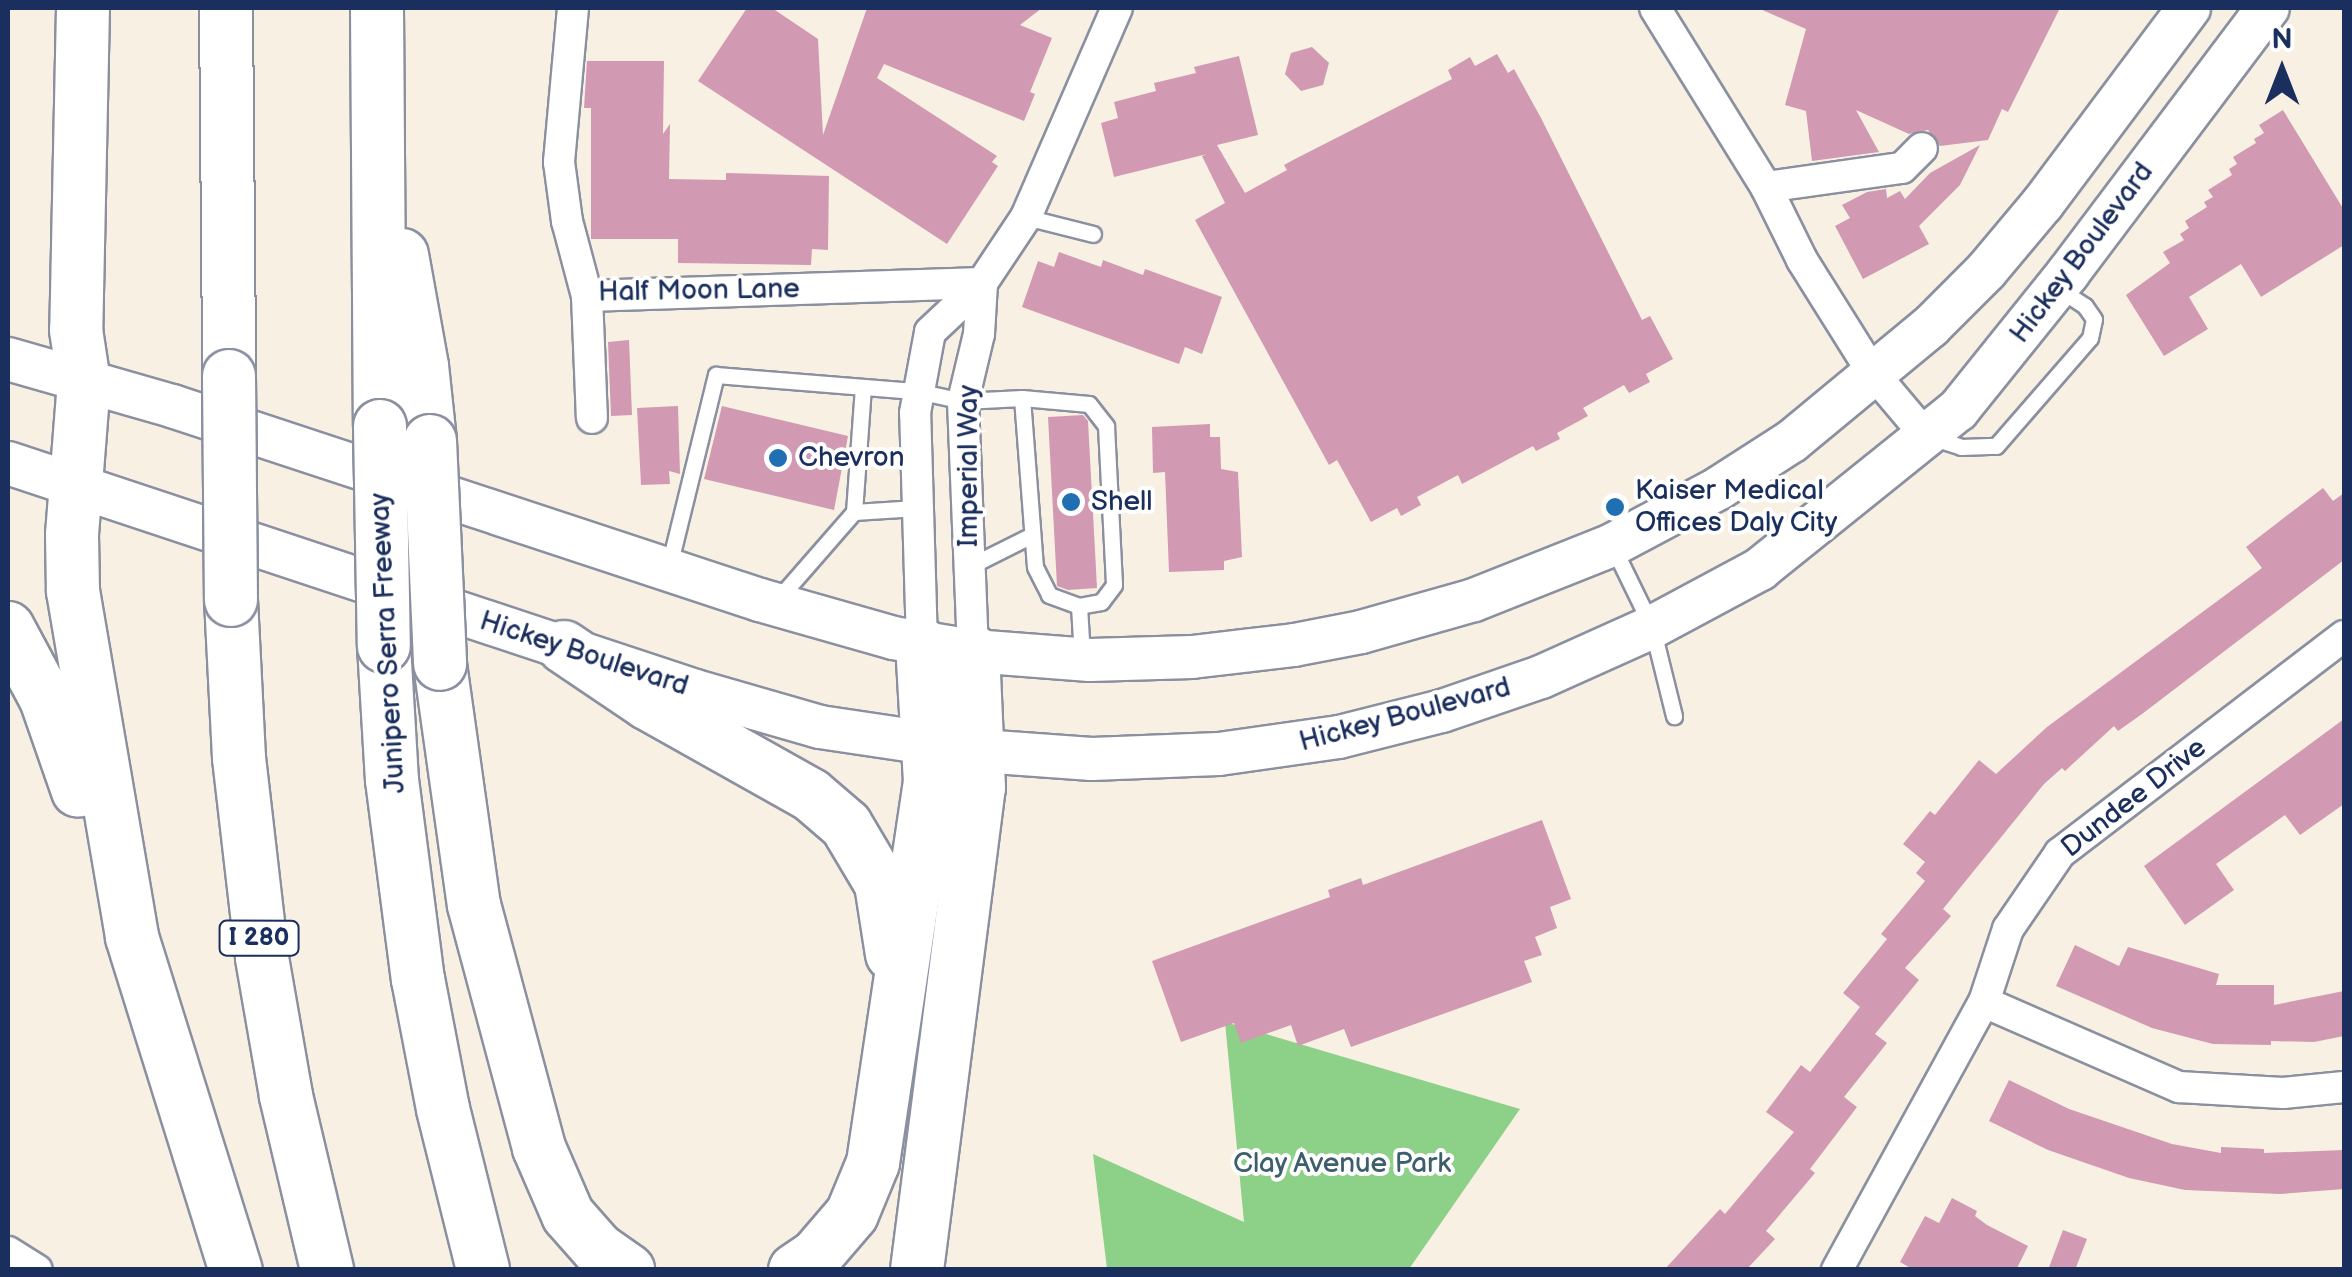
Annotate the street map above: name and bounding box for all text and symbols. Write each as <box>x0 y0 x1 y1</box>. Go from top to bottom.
north arrow <box>2232 20 2332 120</box>
text: N <box>2271 23 2293 56</box>
street label: Hickey Boulevard <box>2003 155 2161 351</box>
street label: Half Moon Lane <box>598 272 800 310</box>
street label: Imperial Way <box>952 384 986 548</box>
place label: Chevron <box>798 441 905 475</box>
marker: Chevron <box>767 447 789 469</box>
place label: Kaiser Medical Offices Daly City <box>1635 474 1839 540</box>
place label: Shell <box>1091 485 1153 519</box>
marker: Shell <box>1060 491 1082 513</box>
street label: Junipero Serra Freeway <box>363 492 413 794</box>
marker: Kaiser Medical Offices Daly City <box>1604 496 1626 518</box>
street label: Hickey Boulevard <box>475 604 693 704</box>
street label: Hickey Boulevard <box>1295 670 1515 760</box>
street label: Dundee Drive <box>2055 731 2213 865</box>
road number: I 280 <box>216 918 302 958</box>
park label: Clay Avenue Park <box>1232 1147 1452 1181</box>

